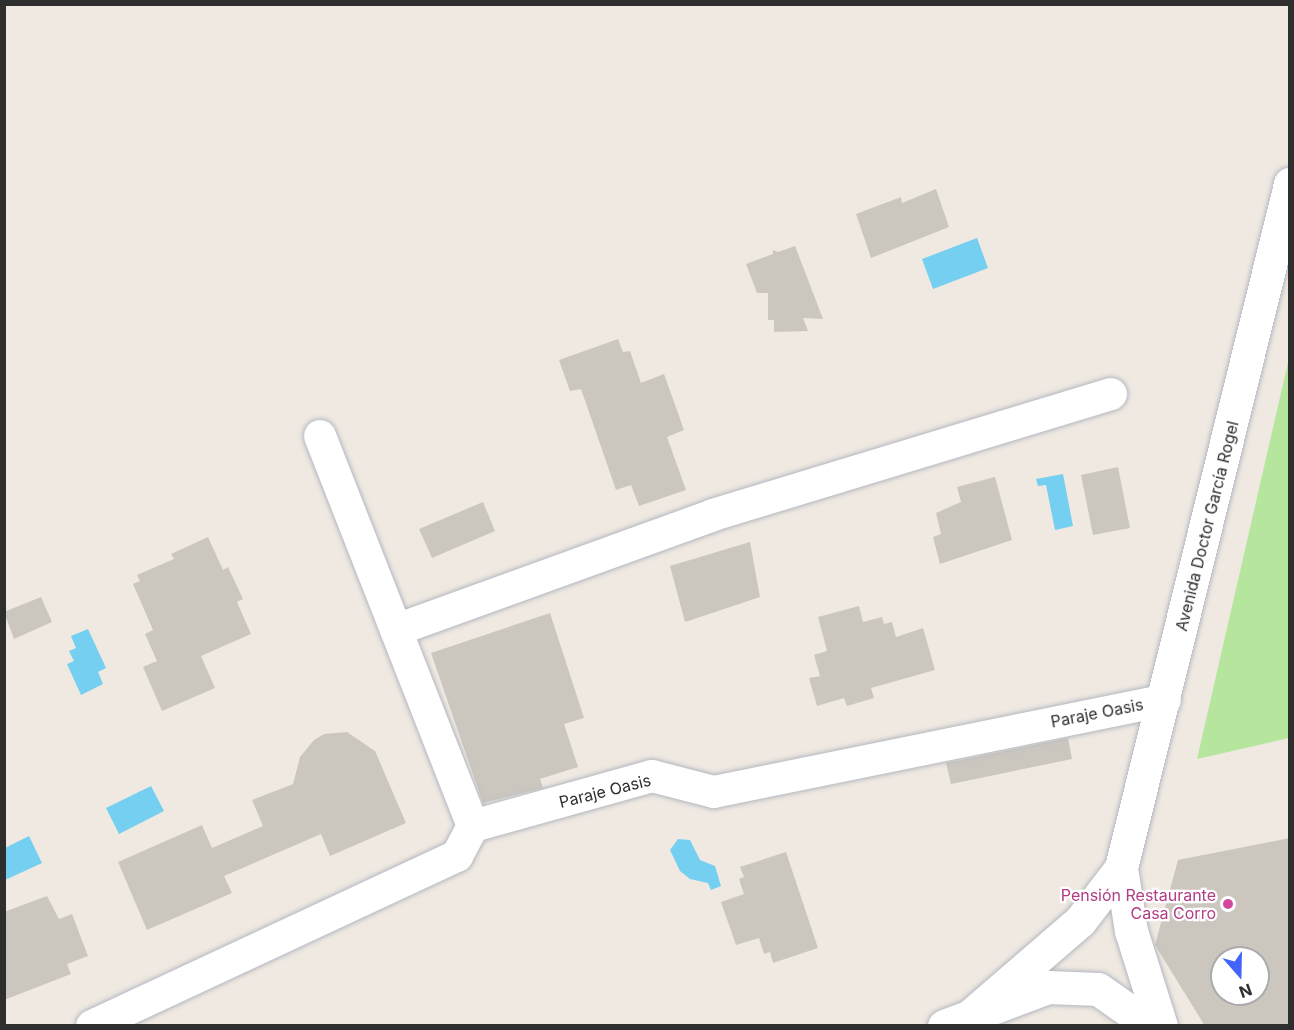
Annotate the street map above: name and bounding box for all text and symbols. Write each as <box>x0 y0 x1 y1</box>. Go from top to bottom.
street label: Avenida Doctor García Rogel <box>1172 419 1242 633</box>
street label: Paraje Oasis <box>1049 695 1145 731</box>
street label: Paraje Oasis <box>557 770 653 812</box>
place label: Pensión Restaurante Casa Corro <box>1061 885 1216 923</box>
marker: Pensión Restaurante Casa Corro <box>1221 897 1235 911</box>
north arrow <box>1210 946 1270 1006</box>
text: N <box>1236 980 1255 1003</box>

